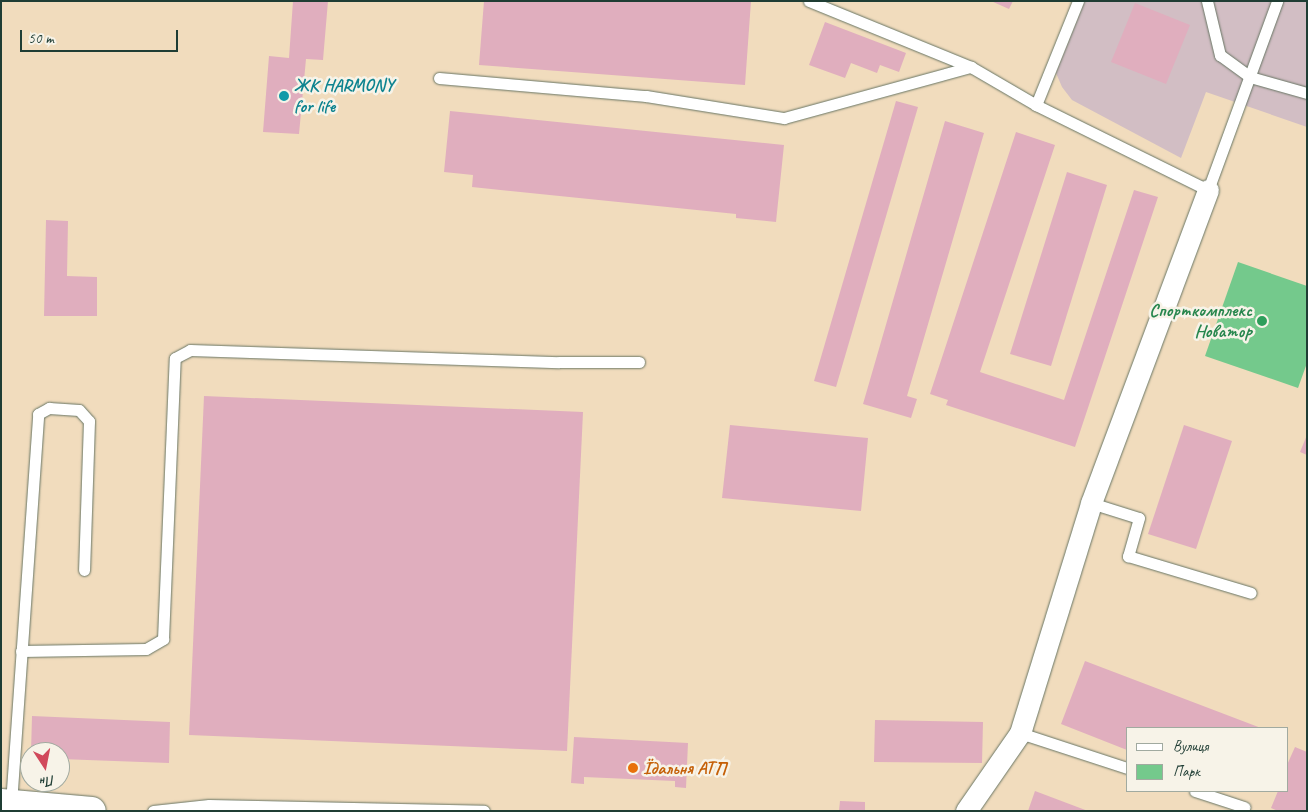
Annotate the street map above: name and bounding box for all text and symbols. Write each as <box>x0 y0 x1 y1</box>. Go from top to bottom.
scale bar <box>22 20 180 52</box>
text: 50 m <box>28 29 54 48</box>
place label: ЖК HARMONY for life <box>294 75 394 118</box>
marker: ЖК HARMONY for life <box>278 90 290 102</box>
place label: Спорткомплекс Новатор <box>1149 300 1252 342</box>
marker: Спорткомплекс Новатор <box>1256 315 1268 327</box>
legend <box>1126 727 1288 792</box>
text: Вулиця <box>1173 737 1209 756</box>
north arrow <box>20 742 70 792</box>
place label: Їдальня АТП <box>643 757 726 779</box>
marker: Їдальня АТП <box>627 762 639 774</box>
text: Парк <box>1173 762 1200 781</box>
text: Пн <box>39 771 57 791</box>

